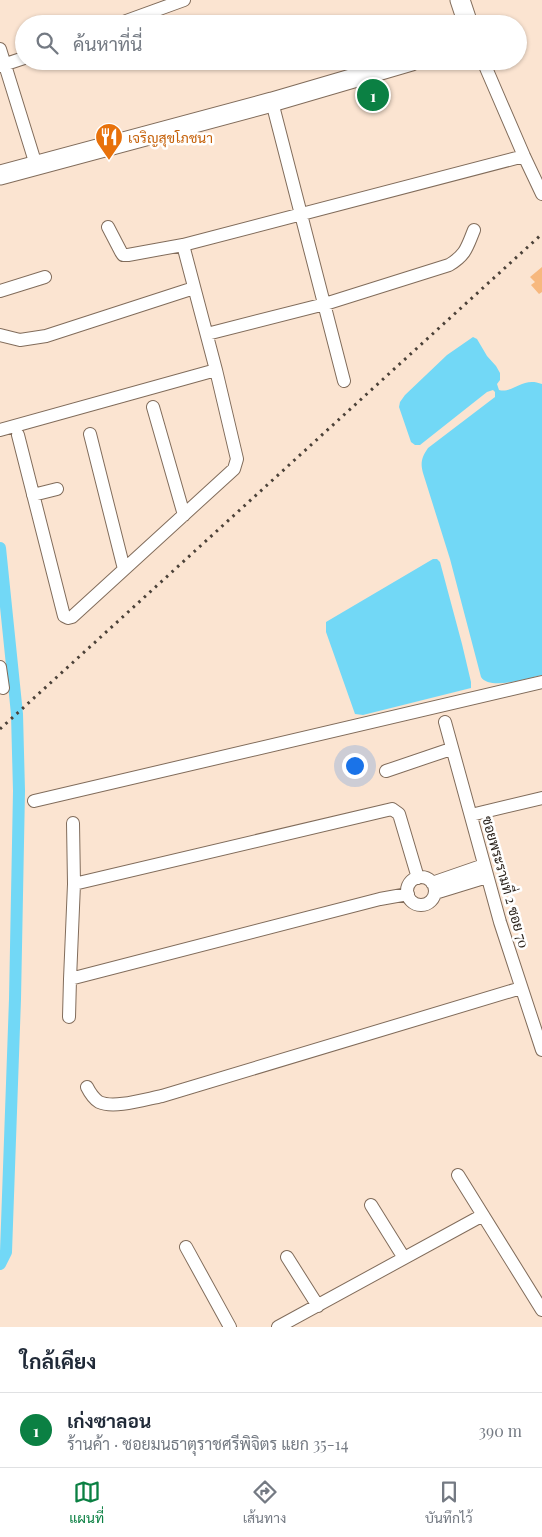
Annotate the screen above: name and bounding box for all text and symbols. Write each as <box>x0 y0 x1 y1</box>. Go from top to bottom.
search box <box>15 15 527 70</box>
icon: search <box>33 29 61 57</box>
text: ค้นหาที่นี่ <box>73 30 142 56</box>
pin: 1 <box>357 76 389 114</box>
restaurant icon: เจริญสุขโภชนา <box>94 122 124 161</box>
place label: เจริญสุขโภชนา <box>128 128 213 148</box>
your location <box>342 753 368 779</box>
street label: ซอยพระรามที่ 2 ซอย 70 <box>478 813 536 950</box>
text: ใกล้เคียง <box>20 1346 96 1374</box>
text: เก่งซาลอน <box>67 1407 151 1433</box>
text: 1 <box>33 1420 39 1441</box>
text: 390 m <box>479 1420 522 1441</box>
text: ร้านค้า · ซอยมนธาตุราชศรีพิจิตร แยก 35-14 <box>67 1433 349 1454</box>
tab: แผนที่ <box>69 1478 104 1527</box>
tab: เส้นทาง <box>243 1478 286 1527</box>
tab: บันทึกไว้ <box>425 1478 473 1527</box>

